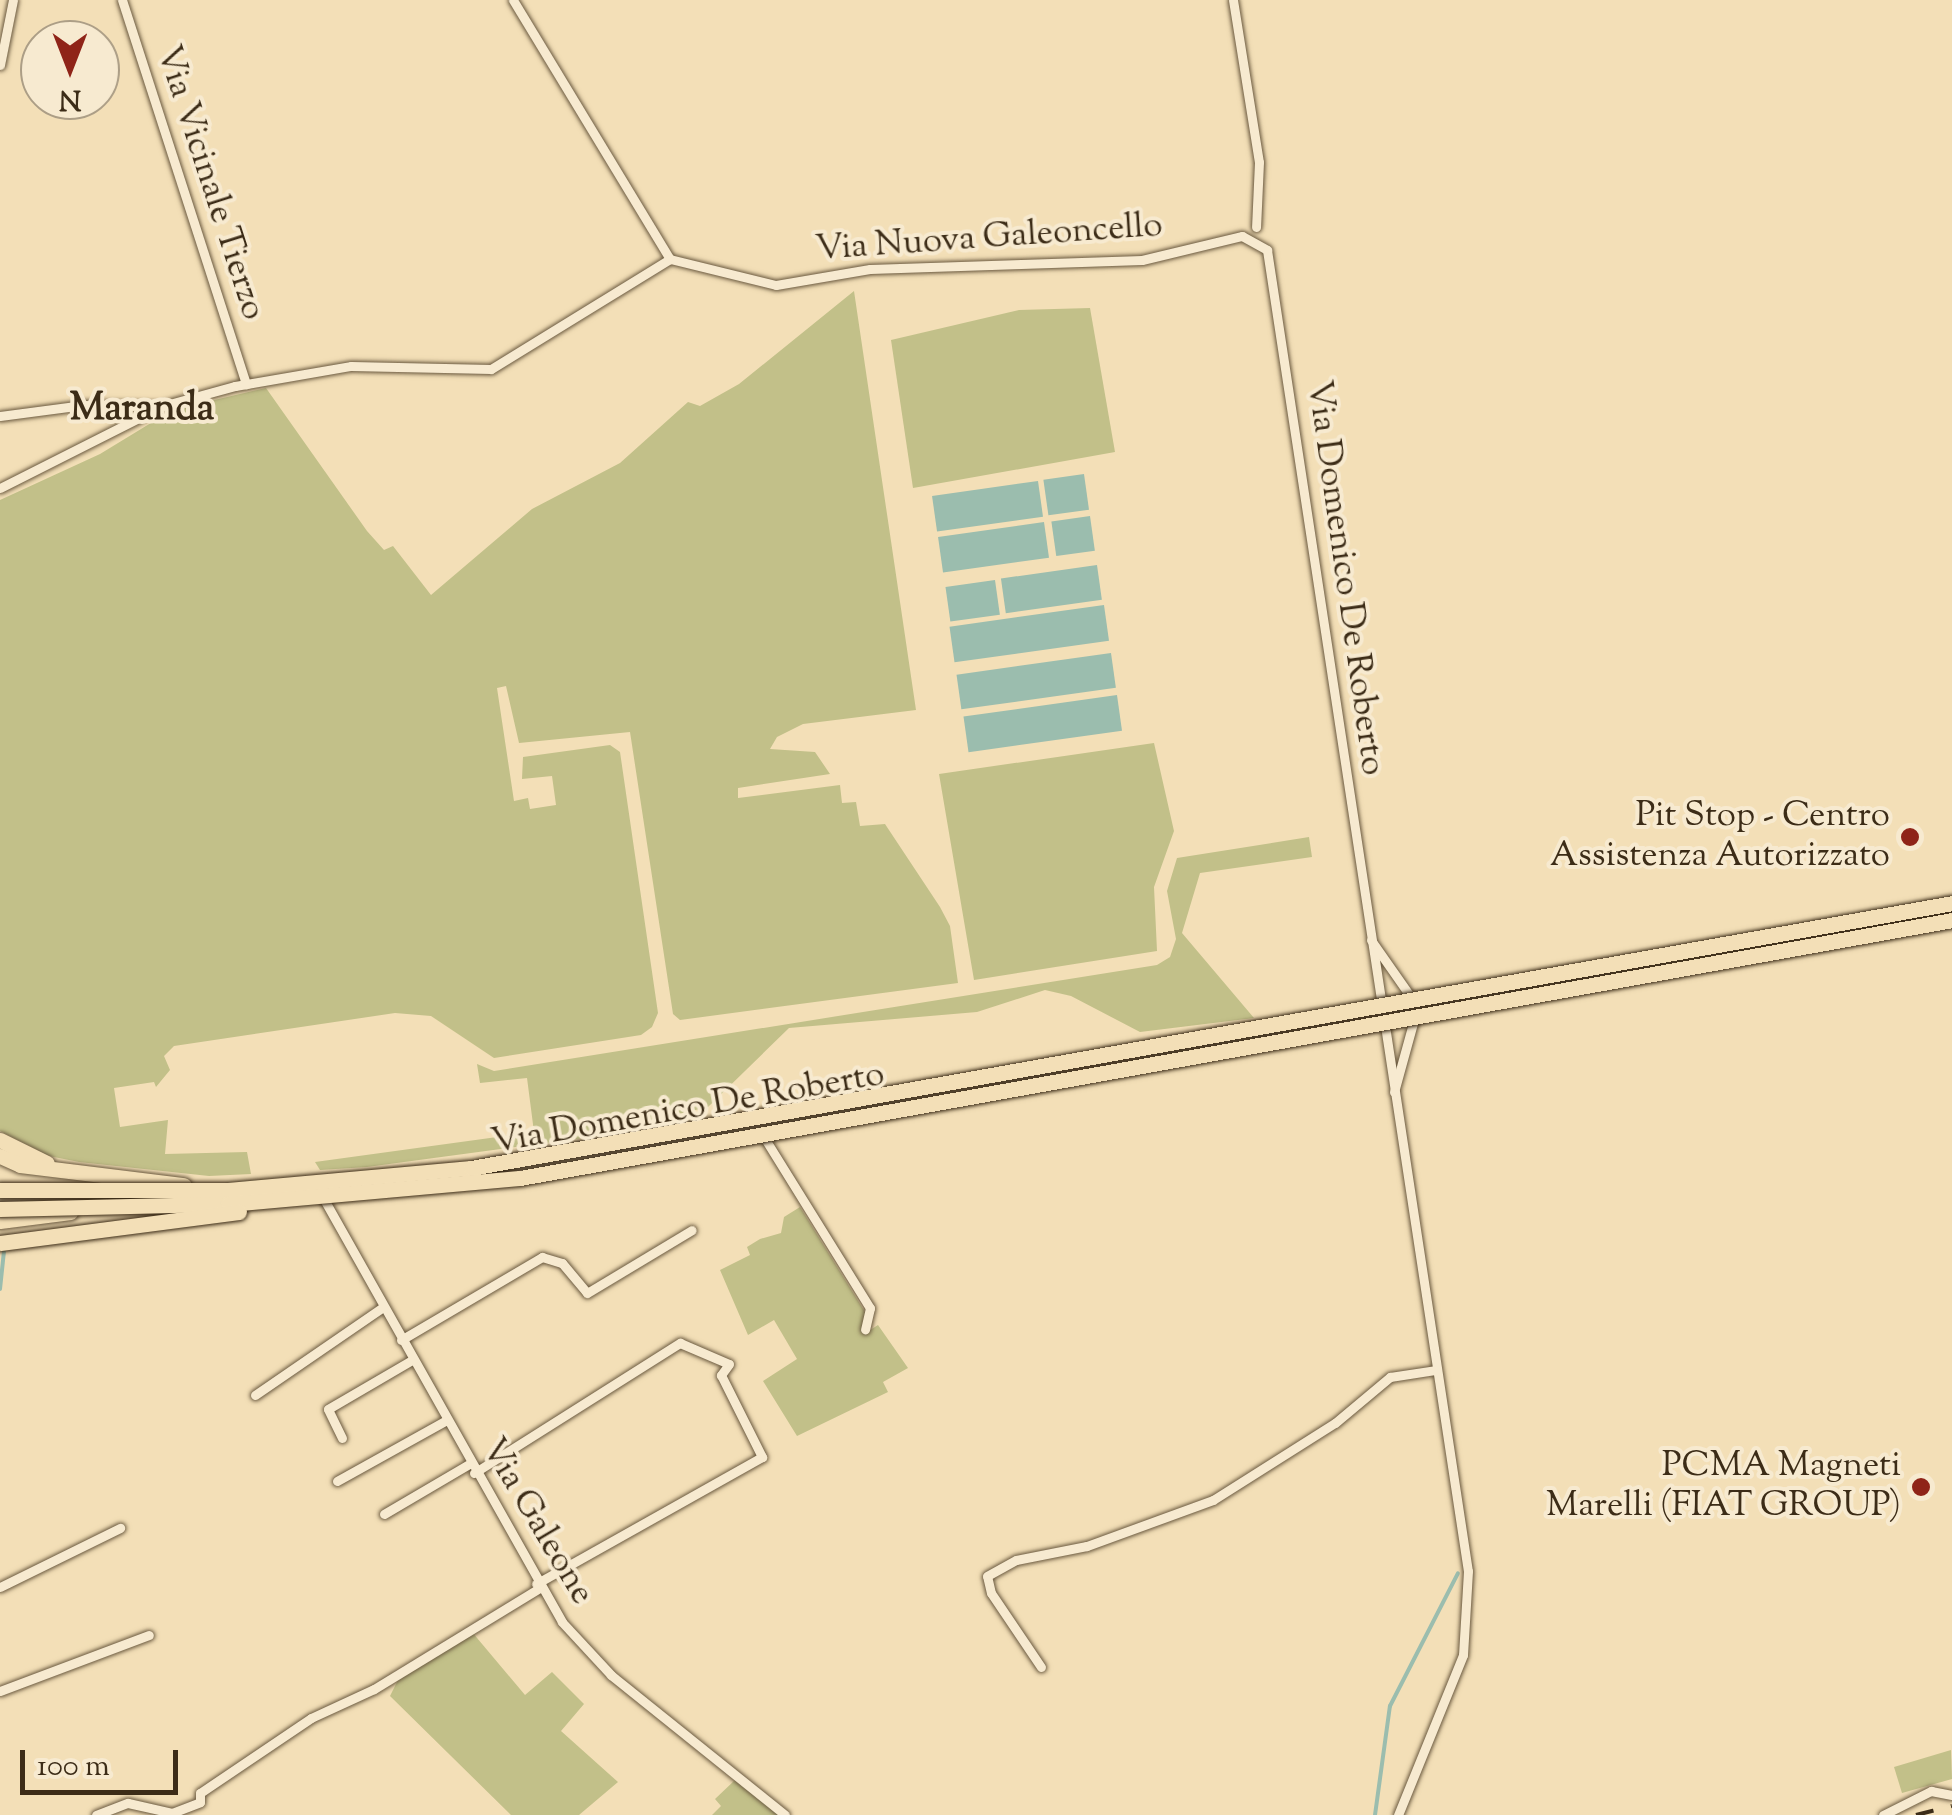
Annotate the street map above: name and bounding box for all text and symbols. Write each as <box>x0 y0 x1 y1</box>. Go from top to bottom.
north arrow <box>20 20 120 120</box>
street label: Via Vicinale Tierzo <box>145 41 273 325</box>
text: N <box>59 78 81 118</box>
street label: Via Nuova Galeoncello <box>814 206 1164 272</box>
street label: Via Domenico De Roberto <box>1295 378 1393 778</box>
district label: Maranda <box>70 388 214 434</box>
place label: Pit Stop - Centro Assistenza Autorizzato <box>1550 796 1890 878</box>
marker: Pit Stop - Centro Assistenza Autorizzato <box>1899 826 1921 848</box>
street label: Via Domenico De Roberto <box>488 1055 888 1165</box>
street label: Via Galeone <box>470 1431 602 1613</box>
place label: PCMA Magneti Marelli (FIAT GROUP) <box>1546 1446 1901 1528</box>
marker: PCMA Magneti Marelli (FIAT GROUP) <box>1910 1476 1932 1498</box>
scale bar <box>25 1730 182 1792</box>
text: 100 m <box>37 1746 110 1789</box>

